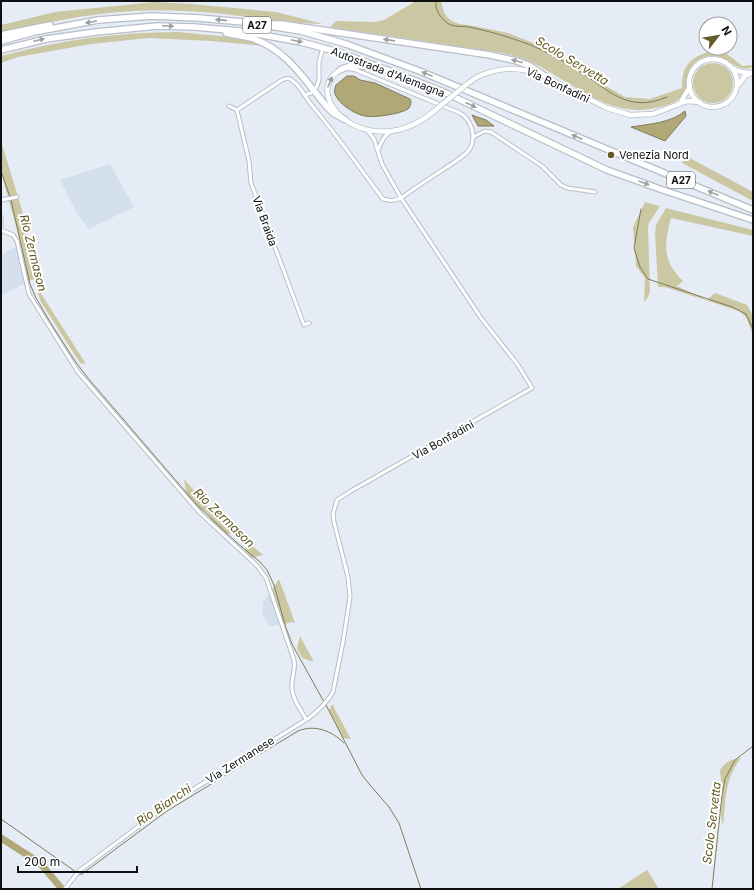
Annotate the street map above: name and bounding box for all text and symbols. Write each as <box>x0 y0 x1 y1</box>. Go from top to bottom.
north arrow <box>698 16 738 56</box>
one-way arrow <box>214 17 227 23</box>
road number: A27 <box>243 17 271 33</box>
one-way arrow <box>85 19 97 25</box>
one-way arrow <box>162 23 174 30</box>
text: N <box>718 24 735 38</box>
water label: Scolo Servetta <box>533 33 612 88</box>
one-way arrow <box>33 37 45 43</box>
one-way arrow <box>383 37 395 43</box>
one-way arrow <box>291 39 303 45</box>
street label: Autostrada d'Alemagna <box>329 44 447 100</box>
one-way arrow <box>510 58 522 64</box>
street label: Via Bonfadini <box>524 64 592 106</box>
one-way arrow <box>421 71 432 77</box>
one-way arrow <box>327 76 333 87</box>
one-way arrow <box>466 102 477 108</box>
one-way arrow <box>571 134 582 140</box>
place label: Venezia Nord <box>619 148 689 162</box>
marker: Venezia Nord <box>606 150 616 160</box>
road number: A27 <box>667 172 695 188</box>
one-way arrow <box>638 180 650 186</box>
one-way arrow <box>707 190 719 196</box>
street label: Via Braida <box>249 194 281 248</box>
water label: Rio Zermason <box>17 213 50 293</box>
street label: Via Bonfadini <box>410 417 476 463</box>
water label: Rio Zermason <box>191 485 258 550</box>
street label: Via Zermanese <box>203 733 277 787</box>
water label: Rio Bianchi <box>133 780 195 829</box>
water label: Scolo Servetta <box>699 781 724 865</box>
scale bar <box>18 848 137 874</box>
text: 200 m <box>24 854 60 869</box>

